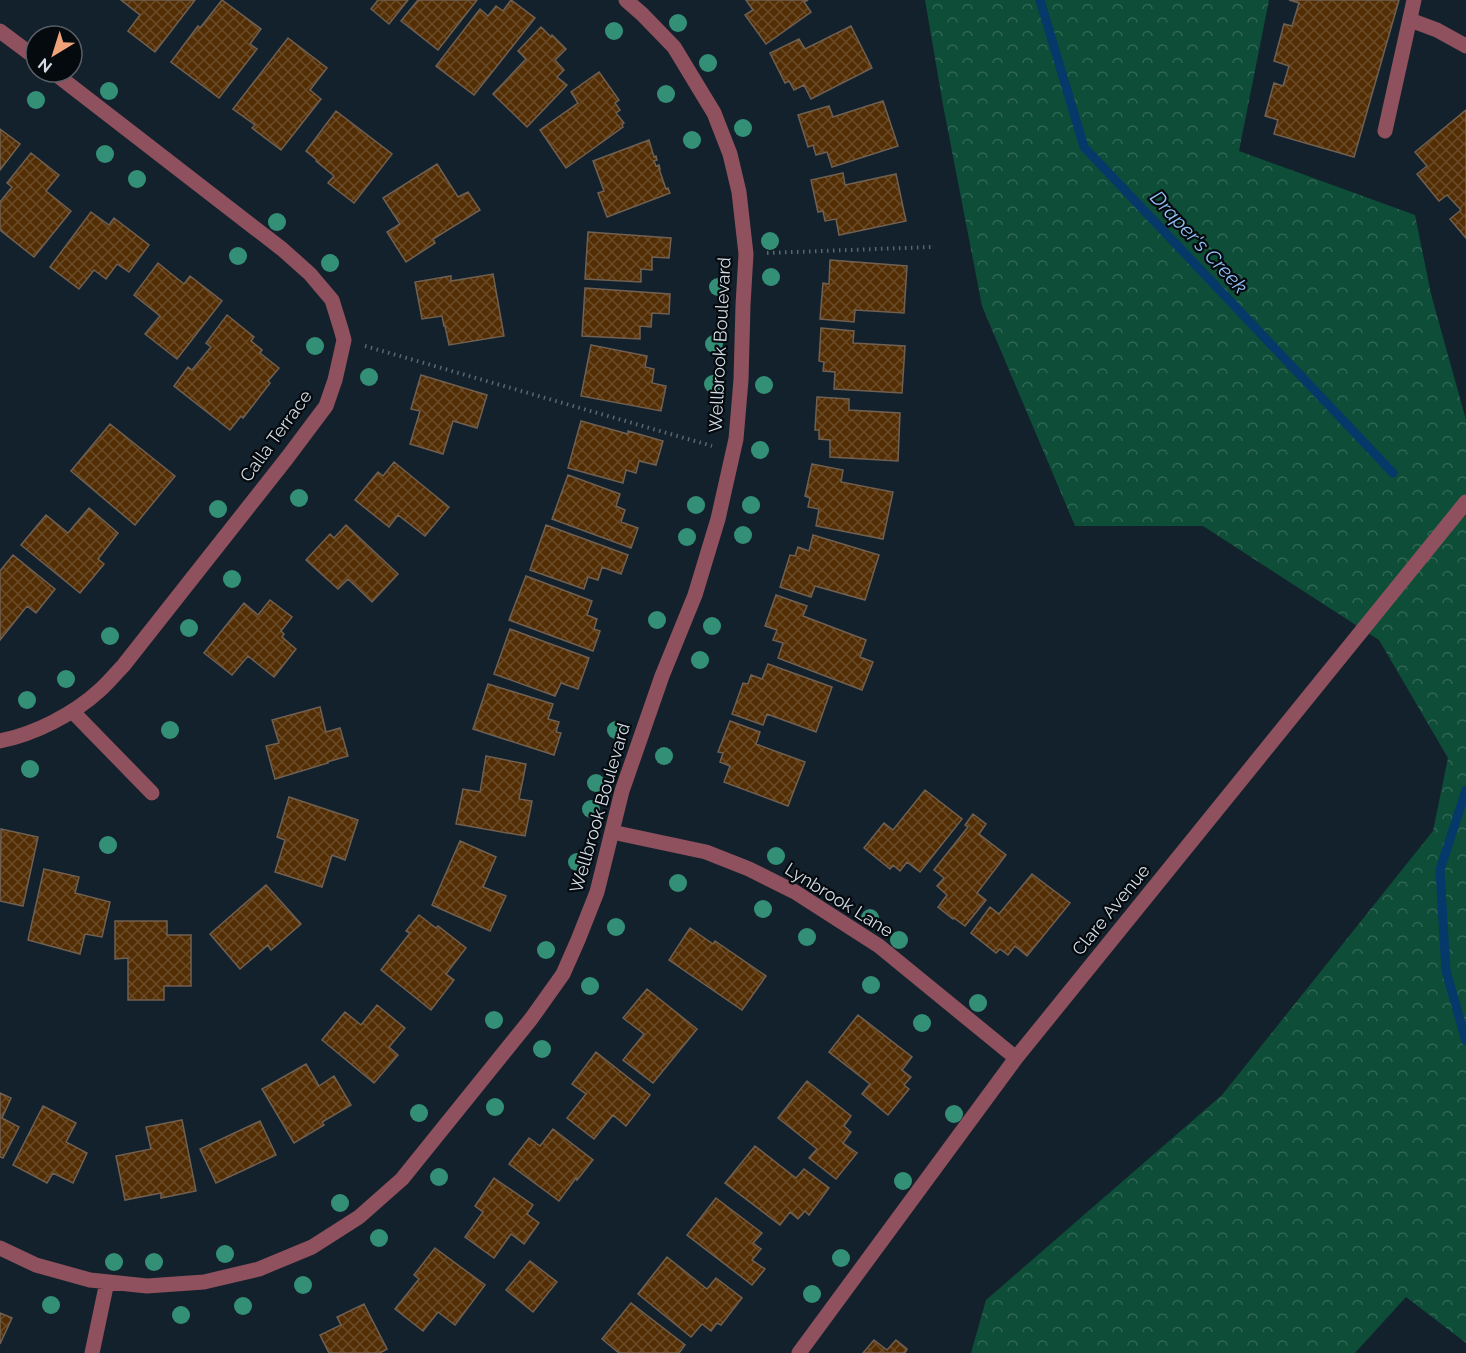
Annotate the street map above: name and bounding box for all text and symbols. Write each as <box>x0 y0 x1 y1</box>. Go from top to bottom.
north arrow <box>24 24 84 84</box>
text: N <box>34 54 56 77</box>
water label: Draper's Creek <box>1145 186 1253 299</box>
street label: Wellbrook Boulevard <box>704 257 735 433</box>
street label: Calla Terrace <box>235 385 316 486</box>
street label: Wellbrook Boulevard <box>565 721 634 895</box>
street label: Lynbrook Lane <box>781 858 897 941</box>
street label: Clare Avenue <box>1068 860 1154 959</box>

